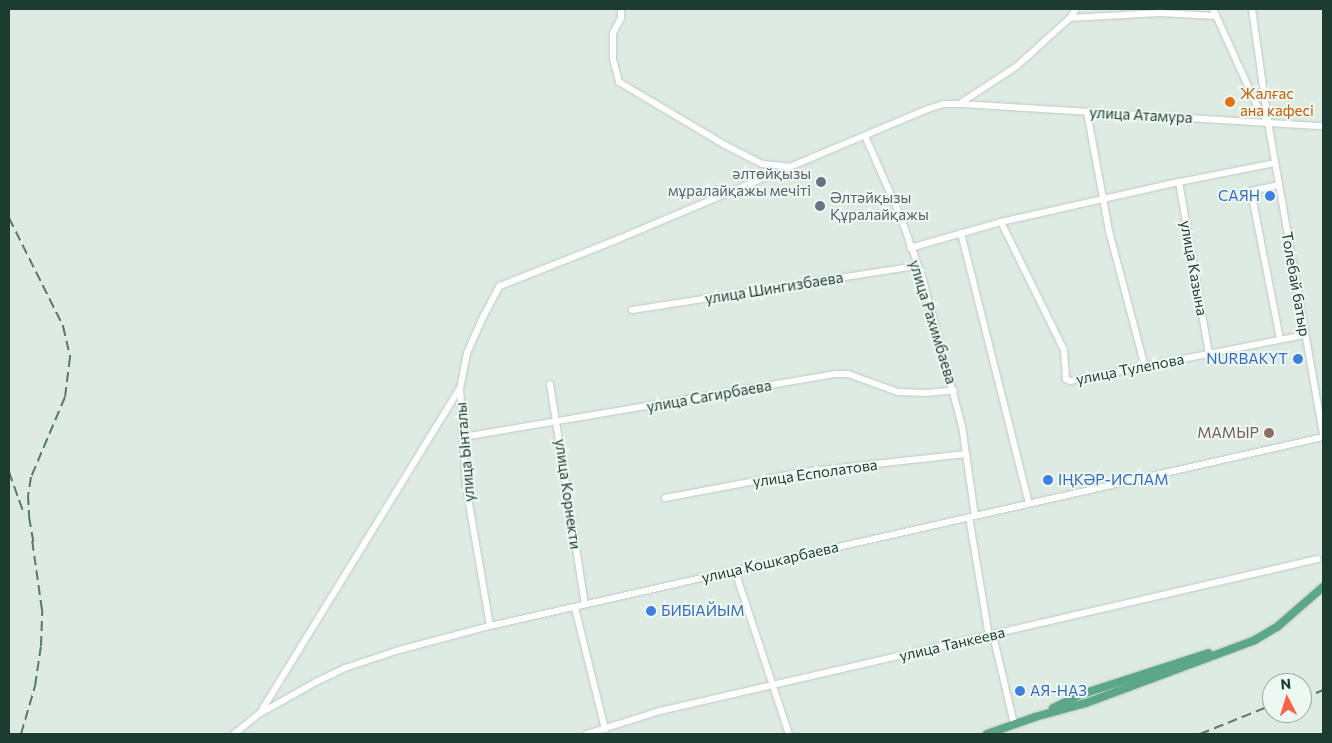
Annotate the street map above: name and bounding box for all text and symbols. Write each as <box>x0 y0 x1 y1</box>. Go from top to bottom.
place label: Жалғас ана кафесі <box>1240 84 1314 119</box>
marker: Жалғас ана кафесі <box>1224 96 1236 108</box>
street label: улица Атамура <box>1089 103 1193 127</box>
place label: әлтөйқызы мұралайқажы мечіті <box>668 164 811 199</box>
marker: әлтөйқызы мұралайқажы мечіті <box>815 176 827 188</box>
place label: САЯН <box>1218 187 1260 205</box>
place label: Әлтәйқызы Құралайқажы <box>830 188 929 223</box>
marker: САЯН <box>1264 190 1276 202</box>
marker: Әлтәйқызы Құралайқажы <box>814 200 826 212</box>
street label: улица Казына <box>1177 219 1211 317</box>
street label: Толебай батыр <box>1278 230 1314 338</box>
street label: улица Рахимбаева <box>906 258 960 386</box>
street label: улица Шингизбаева <box>704 268 844 308</box>
street label: улица Тулепова <box>1074 350 1186 388</box>
place label: NURBAKYT <box>1206 350 1288 368</box>
marker: NURBAKYT <box>1292 353 1304 365</box>
street label: улица Сагирбаева <box>645 376 773 416</box>
street label: улица Ынталы <box>452 401 478 503</box>
place label: МАМЫР <box>1197 424 1259 442</box>
marker: МАМЫР <box>1263 427 1275 439</box>
street label: улица Корнекти <box>551 438 585 550</box>
street label: улица Есполатова <box>752 455 878 491</box>
place label: ІҢКӘР-ИСЛАМ <box>1058 471 1169 489</box>
marker: ІҢКӘР-ИСЛАМ <box>1042 474 1054 486</box>
street label: улица Кошкарбаева <box>700 537 840 587</box>
place label: БИБІАЙЫМ <box>661 602 745 620</box>
marker: БИБІАЙЫМ <box>645 605 657 617</box>
street label: улица Танкеева <box>897 623 1007 665</box>
north arrow <box>1262 673 1312 723</box>
text: N <box>1280 675 1292 692</box>
place label: АЯ-НАЗ <box>1030 682 1087 700</box>
marker: АЯ-НАЗ <box>1014 685 1026 697</box>

